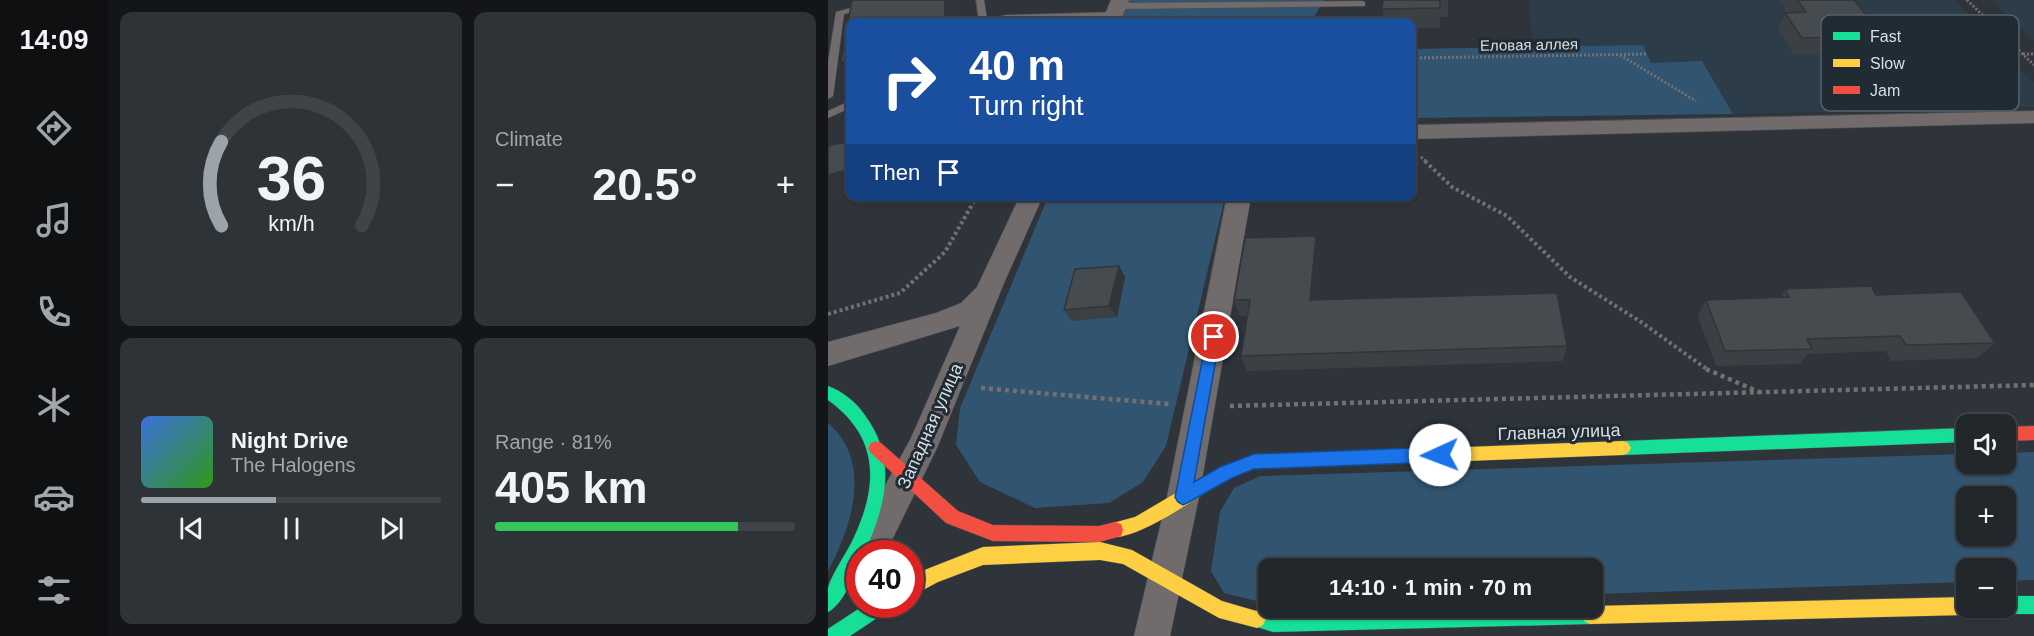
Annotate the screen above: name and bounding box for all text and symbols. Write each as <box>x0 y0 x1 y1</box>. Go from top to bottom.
legend <box>1821 15 2019 111</box>
text: 14:09 <box>19 25 89 55</box>
text: Fast <box>1870 28 1902 45</box>
street label: Еловая аллея <box>1480 35 1578 54</box>
icon: right <box>870 42 948 120</box>
text: 40 m <box>969 42 1065 89</box>
text: Slow <box>1870 55 1905 72</box>
text: Jam <box>1870 82 1900 99</box>
text: Turn right <box>969 91 1084 121</box>
icon: directions <box>33 107 75 149</box>
text: Climate <box>495 128 563 150</box>
text: 36 <box>256 144 326 213</box>
icon: arrive <box>932 156 965 189</box>
text: 20.5° <box>592 159 698 210</box>
text: Then <box>870 160 920 185</box>
text: − <box>495 166 514 203</box>
text: + <box>776 166 795 203</box>
icon: music <box>33 199 75 241</box>
text: km/h <box>268 212 314 236</box>
icon: phone <box>33 291 75 333</box>
pin <box>1188 311 1239 362</box>
icon: arrive <box>1197 320 1230 353</box>
street label: Западная улица <box>893 359 967 492</box>
icon: climate <box>33 384 75 426</box>
map controls <box>1956 414 2016 618</box>
button: sound <box>1956 414 2016 474</box>
street label: Главная улица <box>1497 420 1622 444</box>
position arrow <box>1408 423 1472 487</box>
text: Night Drive <box>231 428 348 453</box>
text: Range · 81% <box>495 431 612 453</box>
text: The Halogens <box>231 454 356 476</box>
text: 405 km <box>495 462 648 513</box>
icon: car <box>33 476 75 518</box>
button: + <box>1956 486 2016 546</box>
icon: previous <box>175 512 208 545</box>
icon: pause <box>275 512 308 545</box>
icon: next <box>375 512 408 545</box>
speed limit sign: 40 <box>846 540 924 618</box>
button: − <box>1956 558 2016 618</box>
icon: filters <box>33 569 75 611</box>
text: 14:10 · 1 min · 70 m <box>1329 575 1532 600</box>

